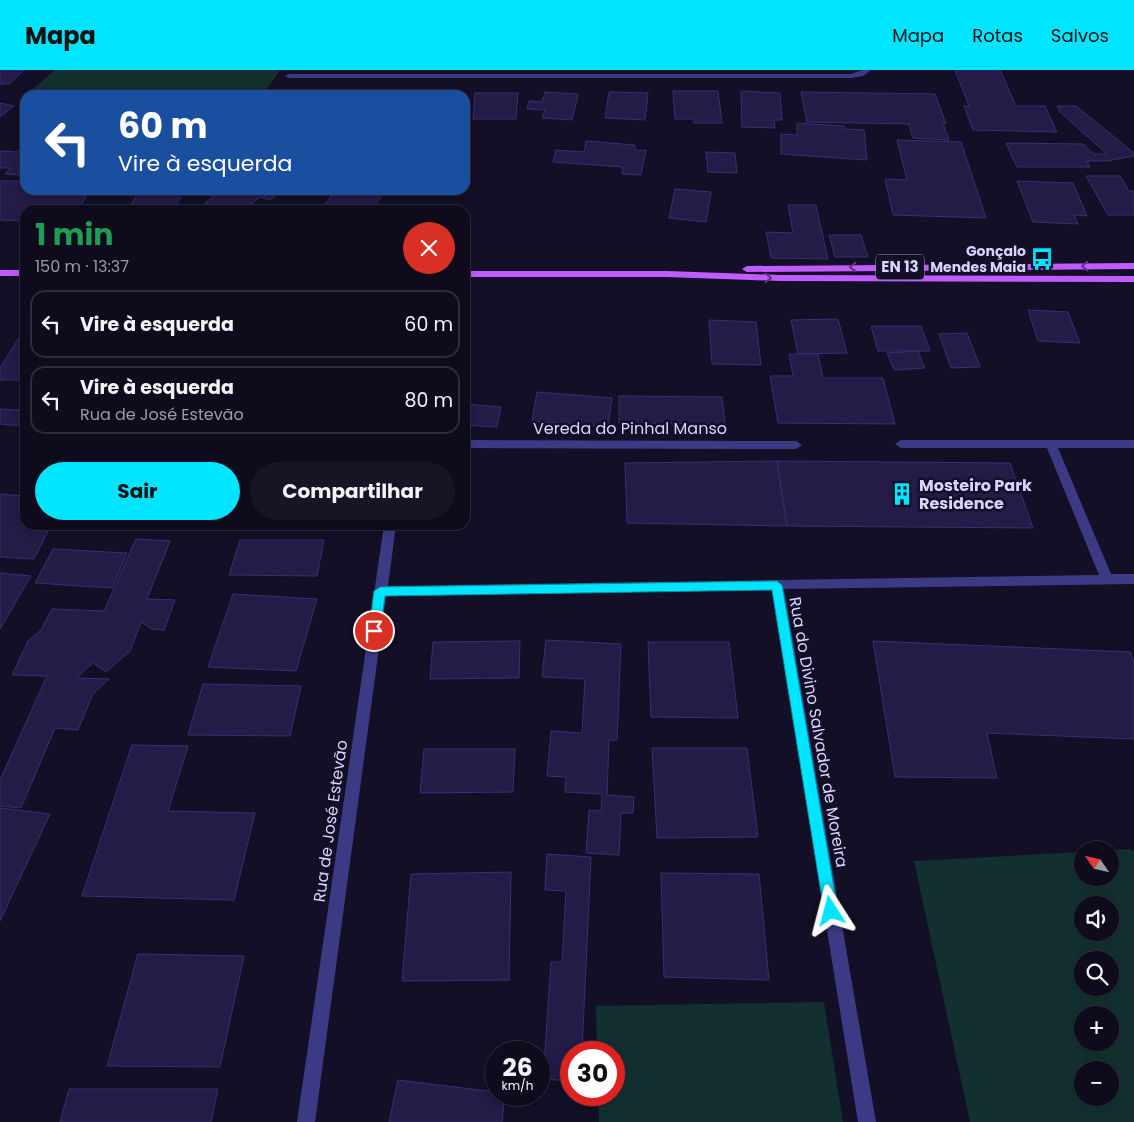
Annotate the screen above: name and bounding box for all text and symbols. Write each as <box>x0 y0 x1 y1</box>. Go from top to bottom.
text: Mapa <box>25 19 96 52</box>
text: Mapa <box>892 23 944 48</box>
text: Rotas <box>972 23 1023 48</box>
text: Salvos <box>1051 23 1109 48</box>
text: 60 m <box>118 101 208 150</box>
icon: left <box>35 110 100 175</box>
text: Vire à esquerda <box>118 148 292 179</box>
text: 1 min <box>35 213 113 256</box>
button: close <box>403 222 455 274</box>
place label: Gonçalo Mendes Maia <box>930 241 1026 277</box>
bus stop icon: Gonçalo Mendes Maia <box>1029 246 1055 272</box>
road number: EN 13 <box>876 254 924 280</box>
text: 150 m · 13:37 <box>35 255 129 278</box>
one-way arrow <box>1081 261 1089 271</box>
one-way arrow <box>849 262 856 272</box>
one-way arrow <box>764 272 772 283</box>
icon: left <box>37 310 65 338</box>
text: Vire à esquerda <box>80 311 234 338</box>
text: 60 m <box>404 311 453 338</box>
text: Vire à esquerda <box>80 374 234 401</box>
icon: left <box>37 386 65 414</box>
text: 80 m <box>404 387 453 414</box>
text: Rua de José Estevão <box>80 403 244 426</box>
street label: Vereda do Pinhal Manso <box>533 417 727 440</box>
button: Sair <box>35 462 240 520</box>
button: Compartilhar <box>250 462 455 520</box>
place label: Mosteiro Park Residence <box>919 474 1032 515</box>
building icon: Mosteiro Park Residence <box>889 481 915 507</box>
street label: Rua do Divino Salvador de Moreira <box>783 595 854 869</box>
pin <box>353 610 395 652</box>
icon: arrive <box>360 617 388 645</box>
street label: Rua de José Estevão <box>308 738 353 904</box>
north arrow <box>1074 841 1119 886</box>
map controls <box>1074 841 1119 1106</box>
position arrow <box>804 884 856 936</box>
button: sound <box>1074 896 1119 941</box>
button: search <box>1074 951 1119 996</box>
button: + <box>1074 1006 1119 1051</box>
speed limit sign: 30 <box>560 1041 625 1106</box>
text: 26 <box>502 1050 533 1085</box>
button: − <box>1074 1061 1119 1106</box>
text: km/h <box>502 1077 533 1094</box>

